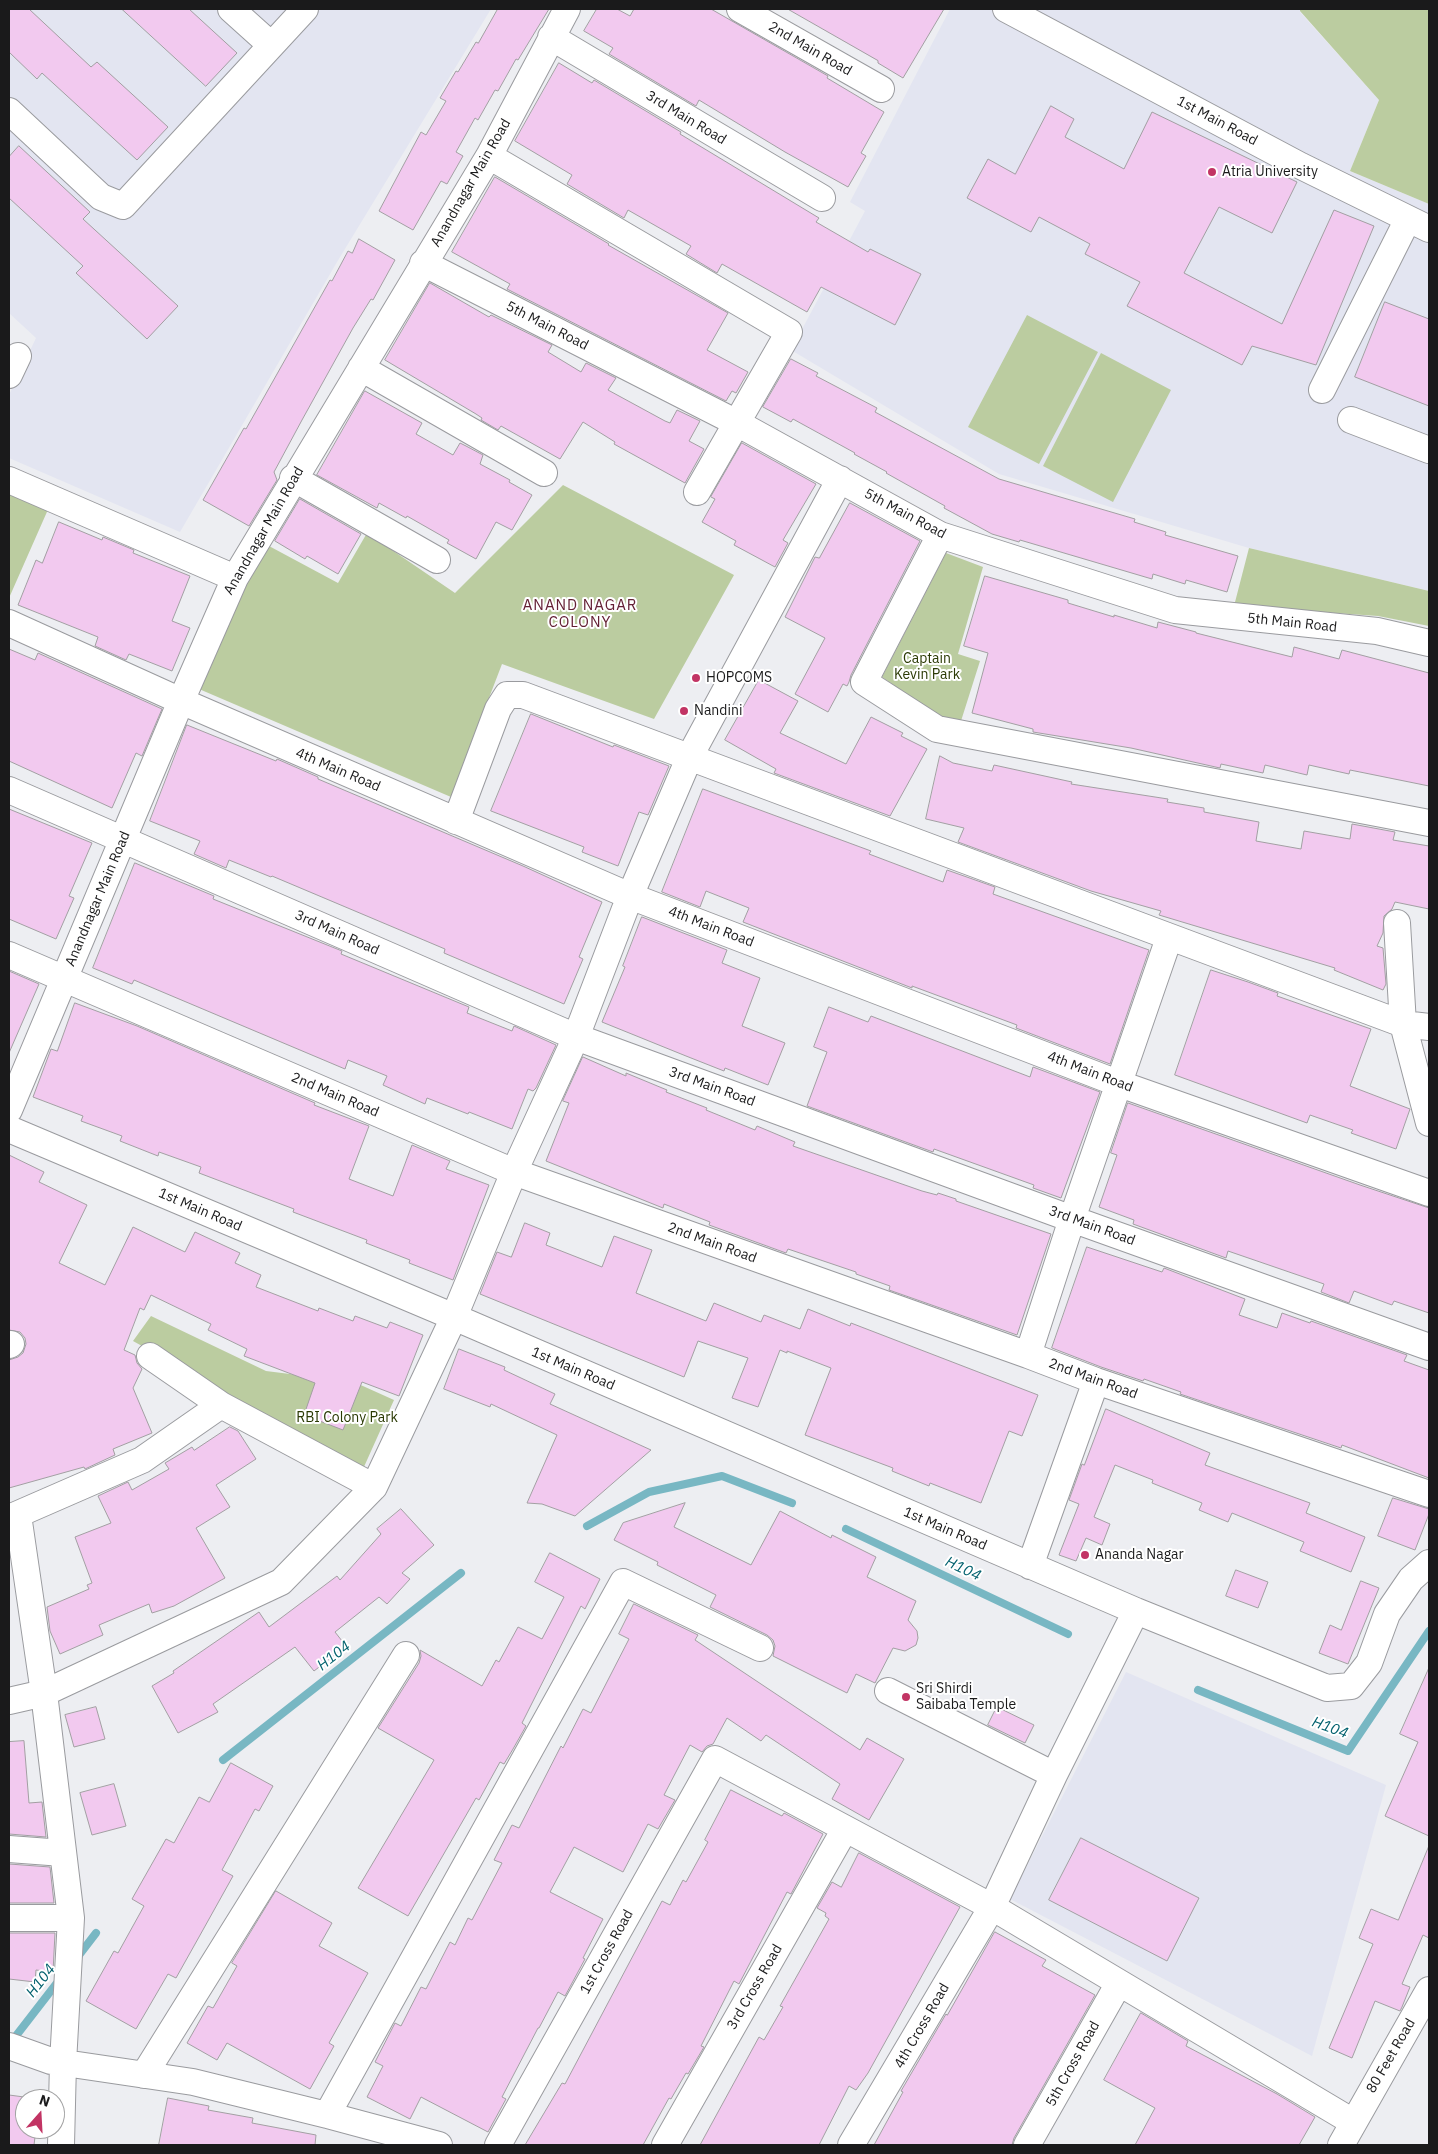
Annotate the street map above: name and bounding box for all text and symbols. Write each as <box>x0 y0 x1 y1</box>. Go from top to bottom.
street label: 2nd Main Road <box>765 18 855 80</box>
street label: 3rd Main Road <box>643 87 729 149</box>
street label: 1st Main Road <box>1174 93 1260 149</box>
street label: Anandnagar Main Road <box>427 116 515 250</box>
place label: Atria University <box>1222 164 1318 180</box>
marker: Atria University <box>1206 166 1218 178</box>
street label: 5th Main Road <box>503 298 591 354</box>
street label: Anandnagar Main Road <box>220 464 308 598</box>
street label: 5th Main Road <box>861 485 949 543</box>
district label: ANAND NAGAR COLONY <box>521 597 639 632</box>
street label: 5th Main Road <box>1246 610 1338 636</box>
park label: Captain Kevin Park <box>894 651 960 684</box>
place label: HOPCOMS <box>706 670 772 686</box>
marker: HOPCOMS <box>690 672 702 684</box>
place label: Nandini <box>694 703 742 719</box>
marker: Nandini <box>678 705 690 717</box>
street label: 4th Main Road <box>293 745 383 795</box>
street label: Anandnagar Main Road <box>62 829 134 969</box>
street label: 4th Main Road <box>666 903 756 951</box>
street label: 3rd Main Road <box>292 907 382 959</box>
street label: 4th Main Road <box>1045 1048 1135 1096</box>
street label: 3rd Main Road <box>667 1064 757 1110</box>
street label: 2nd Main Road <box>289 1069 381 1121</box>
street label: 1st Main Road <box>156 1185 244 1235</box>
street label: 3rd Main Road <box>1047 1203 1137 1249</box>
street label: 2nd Main Road <box>665 1219 759 1267</box>
street label: 1st Main Road <box>529 1344 617 1394</box>
street label: 2nd Main Road <box>1046 1355 1140 1403</box>
park label: RBI Colony Park <box>296 1410 398 1426</box>
street label: 1st Main Road <box>901 1504 989 1554</box>
place label: Ananda Nagar <box>1095 1547 1184 1563</box>
marker: Ananda Nagar <box>1079 1549 1091 1561</box>
water label: H104 <box>942 1553 984 1585</box>
water label: H104 <box>314 1637 354 1675</box>
place label: Sri Shirdi Saibaba Temple <box>916 1681 1016 1714</box>
marker: Sri Shirdi Saibaba Temple <box>900 1691 912 1703</box>
water label: H104 <box>1309 1713 1351 1743</box>
street label: 1st Cross Road <box>577 1907 637 1997</box>
street label: 3rd Cross Road <box>724 1941 786 2033</box>
water label: H104 <box>22 1961 60 2001</box>
street label: 4th Cross Road <box>891 1981 953 2071</box>
street label: 80 Feet Road <box>1363 2016 1419 2096</box>
street label: 5th Cross Road <box>1043 2018 1103 2110</box>
north arrow <box>15 2089 65 2139</box>
text: N <box>37 2091 52 2111</box>

